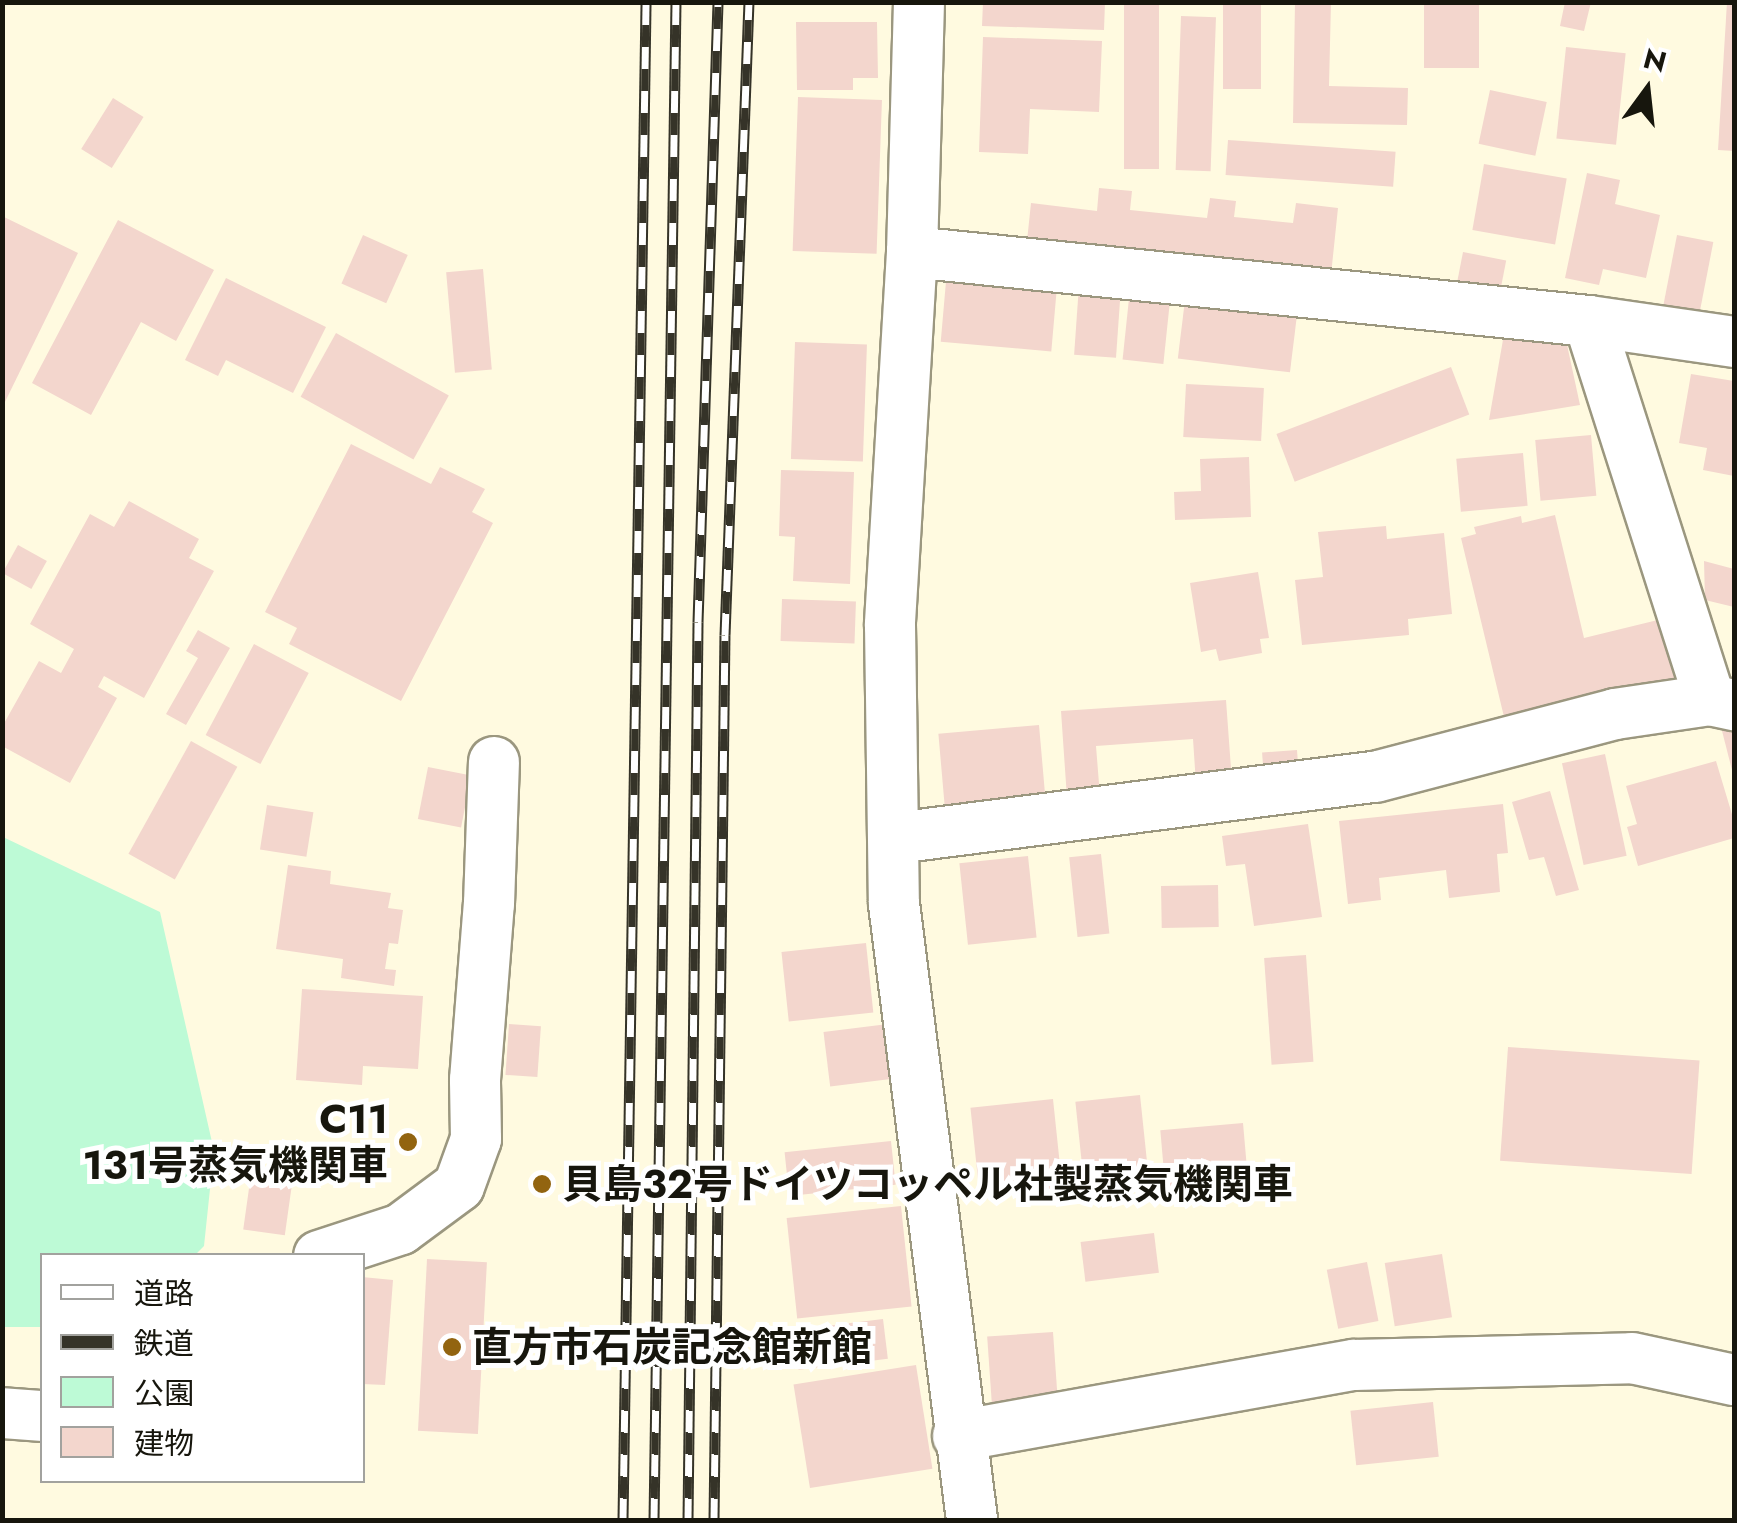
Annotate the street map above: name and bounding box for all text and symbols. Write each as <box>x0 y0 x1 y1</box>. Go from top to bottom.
text: N <box>1639 38 1671 83</box>
north arrow <box>1597 40 1697 140</box>
place label: C11 131号蒸気機関車 <box>82 1095 388 1189</box>
marker: C11 131号蒸気機関車 <box>397 1131 419 1153</box>
place label: 貝島32号ドイツコッペル社製蒸気機関車 <box>562 1160 1293 1208</box>
marker: 貝島32号ドイツコッペル社製蒸気機関車 <box>531 1173 553 1195</box>
legend <box>40 1253 365 1483</box>
text: 道路 <box>134 1272 194 1315</box>
text: 鉄道 <box>134 1322 194 1365</box>
place label: 直方市石炭記念館新館 <box>472 1323 872 1371</box>
marker: 直方市石炭記念館新館 <box>441 1336 463 1358</box>
text: 公園 <box>134 1372 194 1415</box>
text: 建物 <box>134 1422 194 1465</box>

